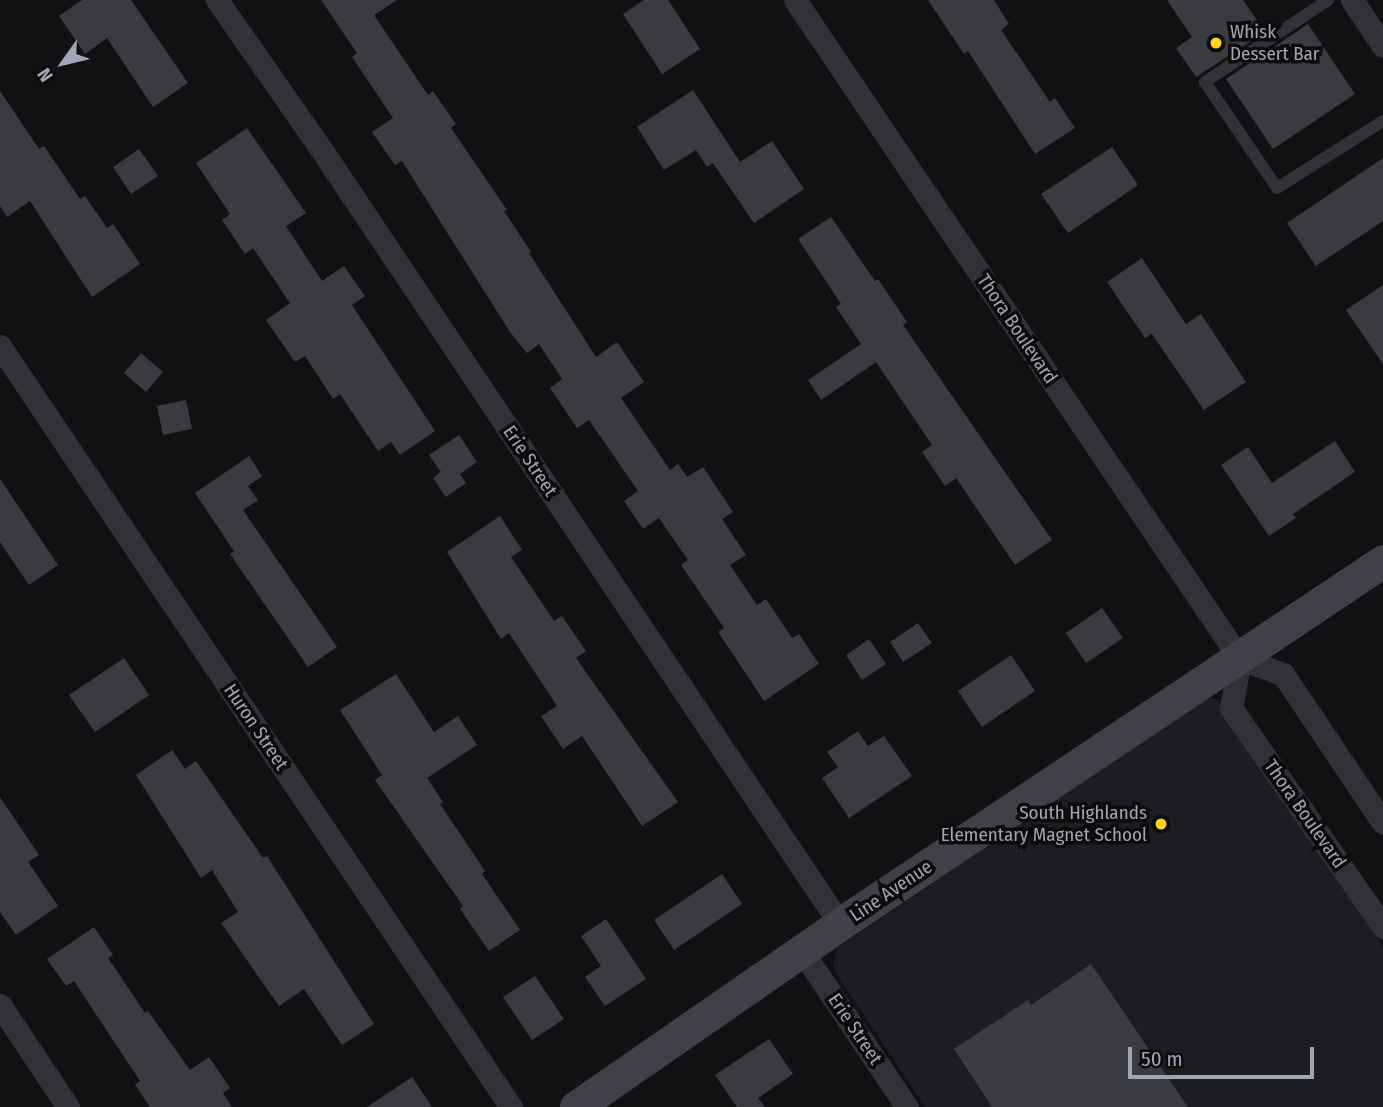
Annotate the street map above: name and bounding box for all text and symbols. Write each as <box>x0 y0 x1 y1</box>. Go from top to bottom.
place label: Whisk Dessert Bar <box>1230 21 1319 65</box>
north arrow <box>28 28 98 98</box>
marker: Whisk Dessert Bar <box>1208 35 1224 51</box>
text: N <box>32 64 58 86</box>
street label: Thora Boulevard <box>972 270 1062 388</box>
street label: Erie Street <box>498 421 562 501</box>
street label: Huron Street <box>219 680 293 774</box>
street label: Thora Boulevard <box>1259 755 1351 873</box>
place label: South Highlands Elementary Magnet School <box>941 802 1147 846</box>
marker: South Highlands Elementary Magnet School <box>1153 816 1169 832</box>
street label: Line Avenue <box>846 855 936 927</box>
street label: Erie Street <box>823 989 887 1069</box>
scale bar <box>1131 1034 1316 1078</box>
text: 50 m <box>1141 1046 1183 1072</box>

